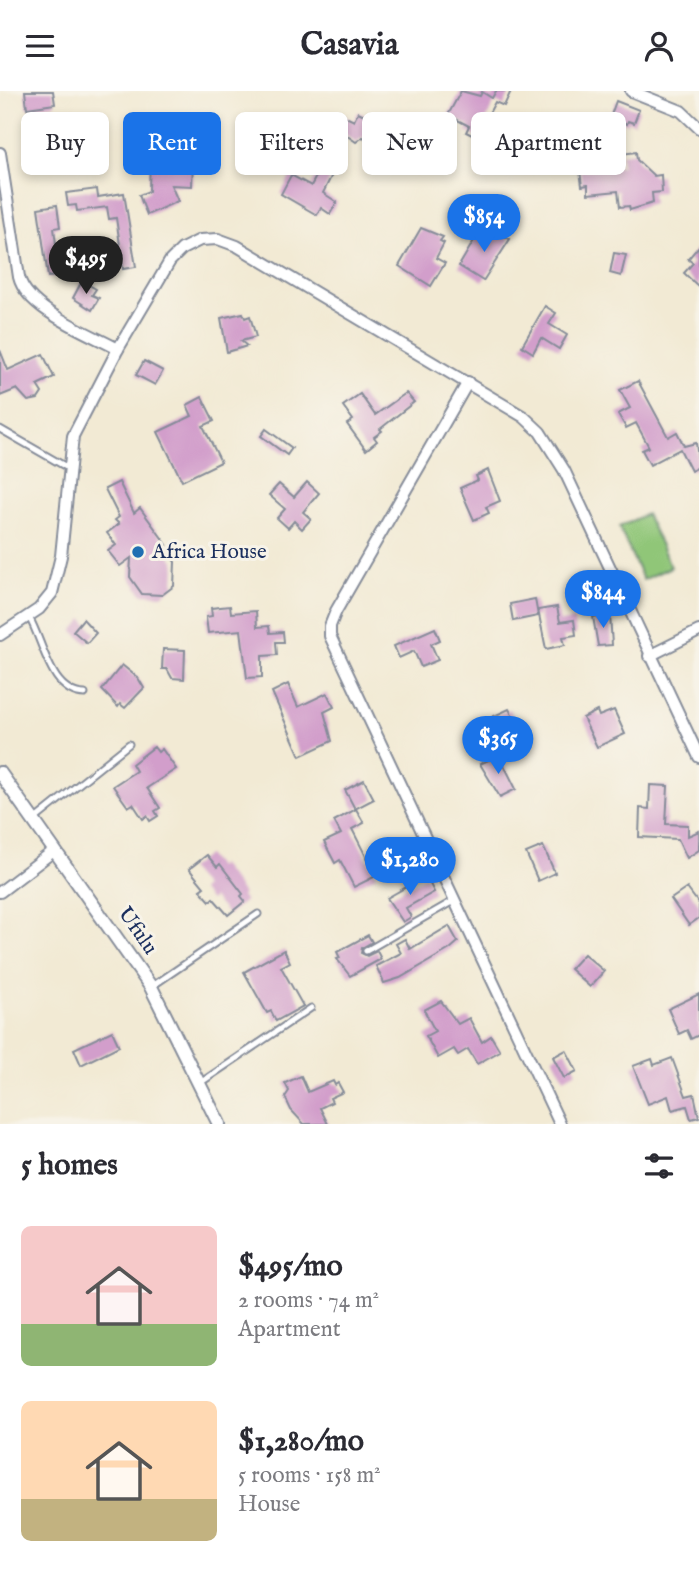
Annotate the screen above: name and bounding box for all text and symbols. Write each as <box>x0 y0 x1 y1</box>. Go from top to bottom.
text: Casavia <box>300 25 399 66</box>
icon: menu <box>21 27 59 65</box>
icon: person <box>640 27 678 65</box>
chip: Buy <box>21 112 109 175</box>
chip: Rent <box>123 112 221 175</box>
chip: Filters <box>235 112 348 175</box>
chip: New <box>362 112 457 175</box>
chip: Apartment <box>471 112 626 175</box>
pin: $854 <box>443 195 525 254</box>
text: $854 <box>463 202 505 231</box>
pin: $495 <box>45 237 127 296</box>
text: $495 <box>65 244 107 273</box>
place label: Africa House <box>151 539 267 566</box>
marker: Africa House <box>130 544 146 560</box>
pin: $844 <box>562 571 644 630</box>
text: $844 <box>581 578 625 607</box>
pin: $365 <box>457 717 539 776</box>
text: $365 <box>478 724 518 753</box>
pin: $1,280 <box>353 837 467 897</box>
text: $1,280 <box>381 845 439 874</box>
street label: Ufulu <box>111 902 163 960</box>
text: 5 homes <box>21 1147 118 1185</box>
icon: filters <box>640 1147 678 1185</box>
text: $495/mo <box>238 1248 343 1286</box>
icon: home <box>77 1254 161 1338</box>
text: 2 rooms · 74 m² <box>238 1286 379 1315</box>
text: Apartment <box>238 1315 341 1344</box>
text: $1,280/mo <box>238 1423 364 1461</box>
icon: home <box>77 1429 161 1513</box>
text: 5 rooms · 158 m² <box>238 1461 381 1490</box>
text: House <box>238 1490 300 1519</box>

